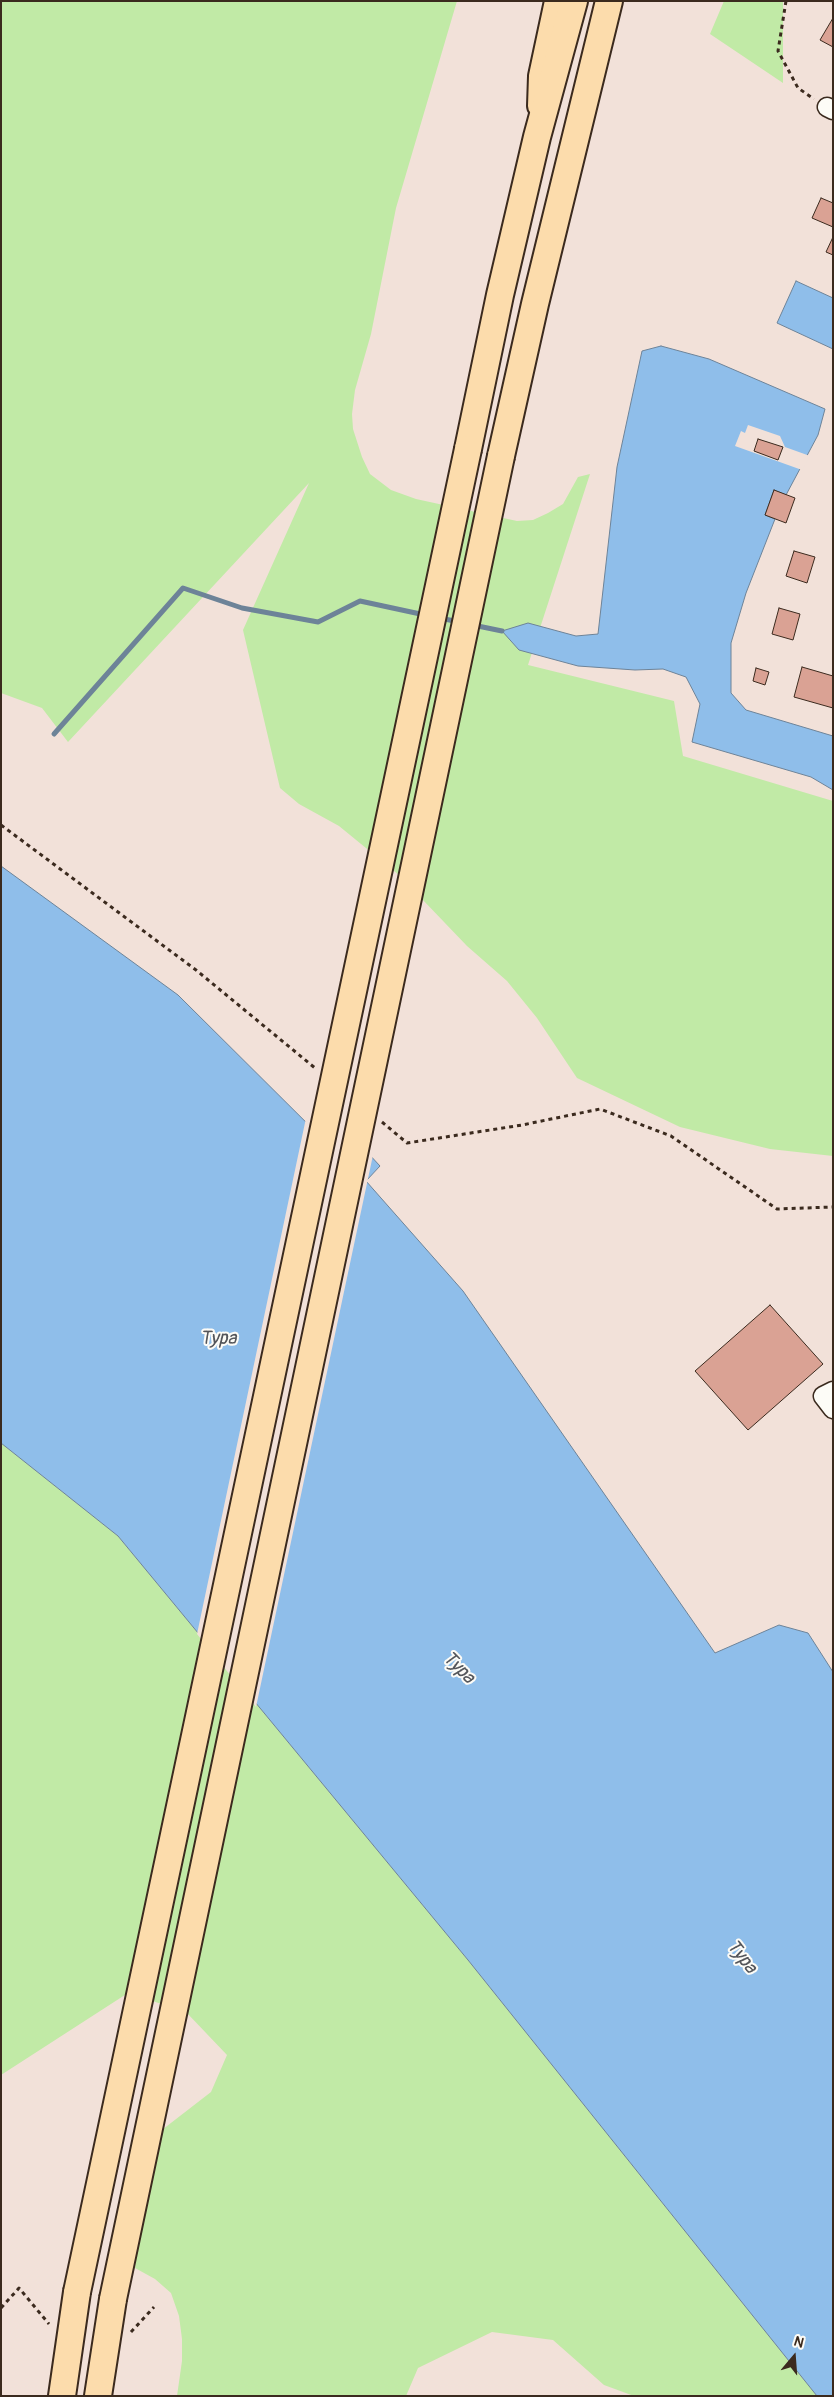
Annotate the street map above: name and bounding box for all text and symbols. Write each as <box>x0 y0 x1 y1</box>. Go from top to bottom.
water label: Тура <box>200 1328 236 1350</box>
water label: Тура <box>437 1647 479 1689</box>
water label: Тура <box>721 1936 761 1978</box>
north arrow <box>769 2332 819 2382</box>
text: N <box>792 2333 806 2352</box>

